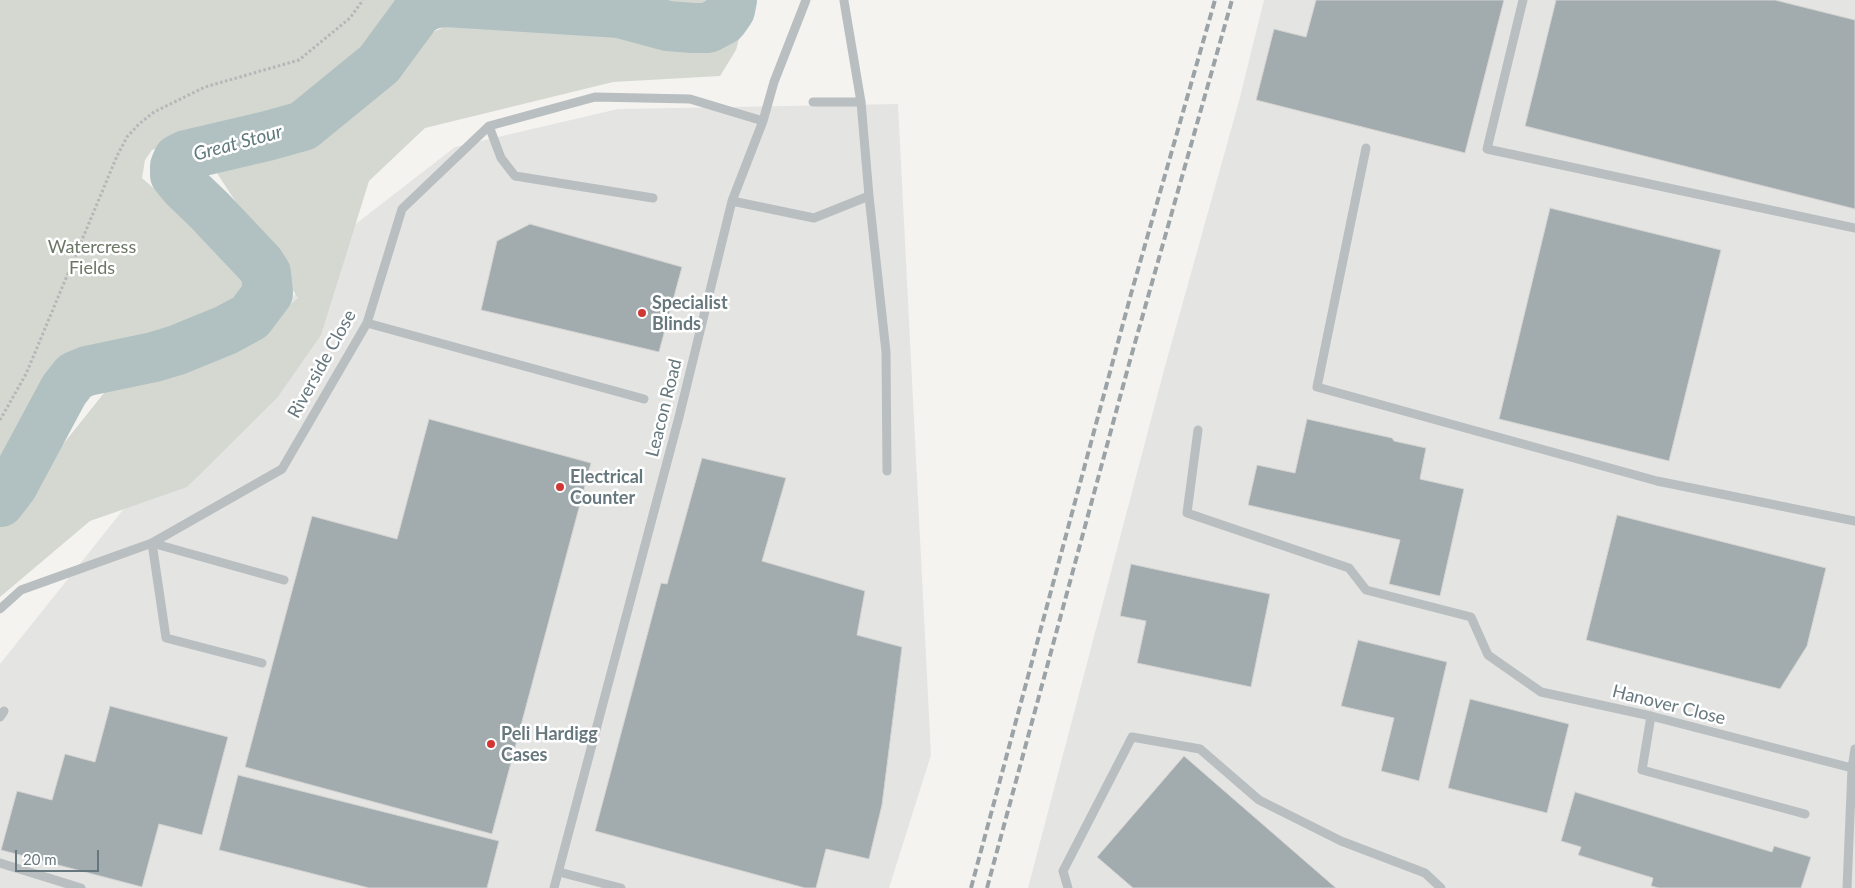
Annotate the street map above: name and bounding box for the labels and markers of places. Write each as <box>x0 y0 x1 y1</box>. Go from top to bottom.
place label: Specialist Blinds <box>652 292 728 334</box>
marker: Specialist Blinds <box>636 307 648 319</box>
place label: Electrical Counter <box>570 466 643 508</box>
marker: Electrical Counter <box>554 481 566 493</box>
place label: Peli Hardigg Cases <box>501 723 598 766</box>
marker: Peli Hardigg Cases <box>485 738 497 750</box>

